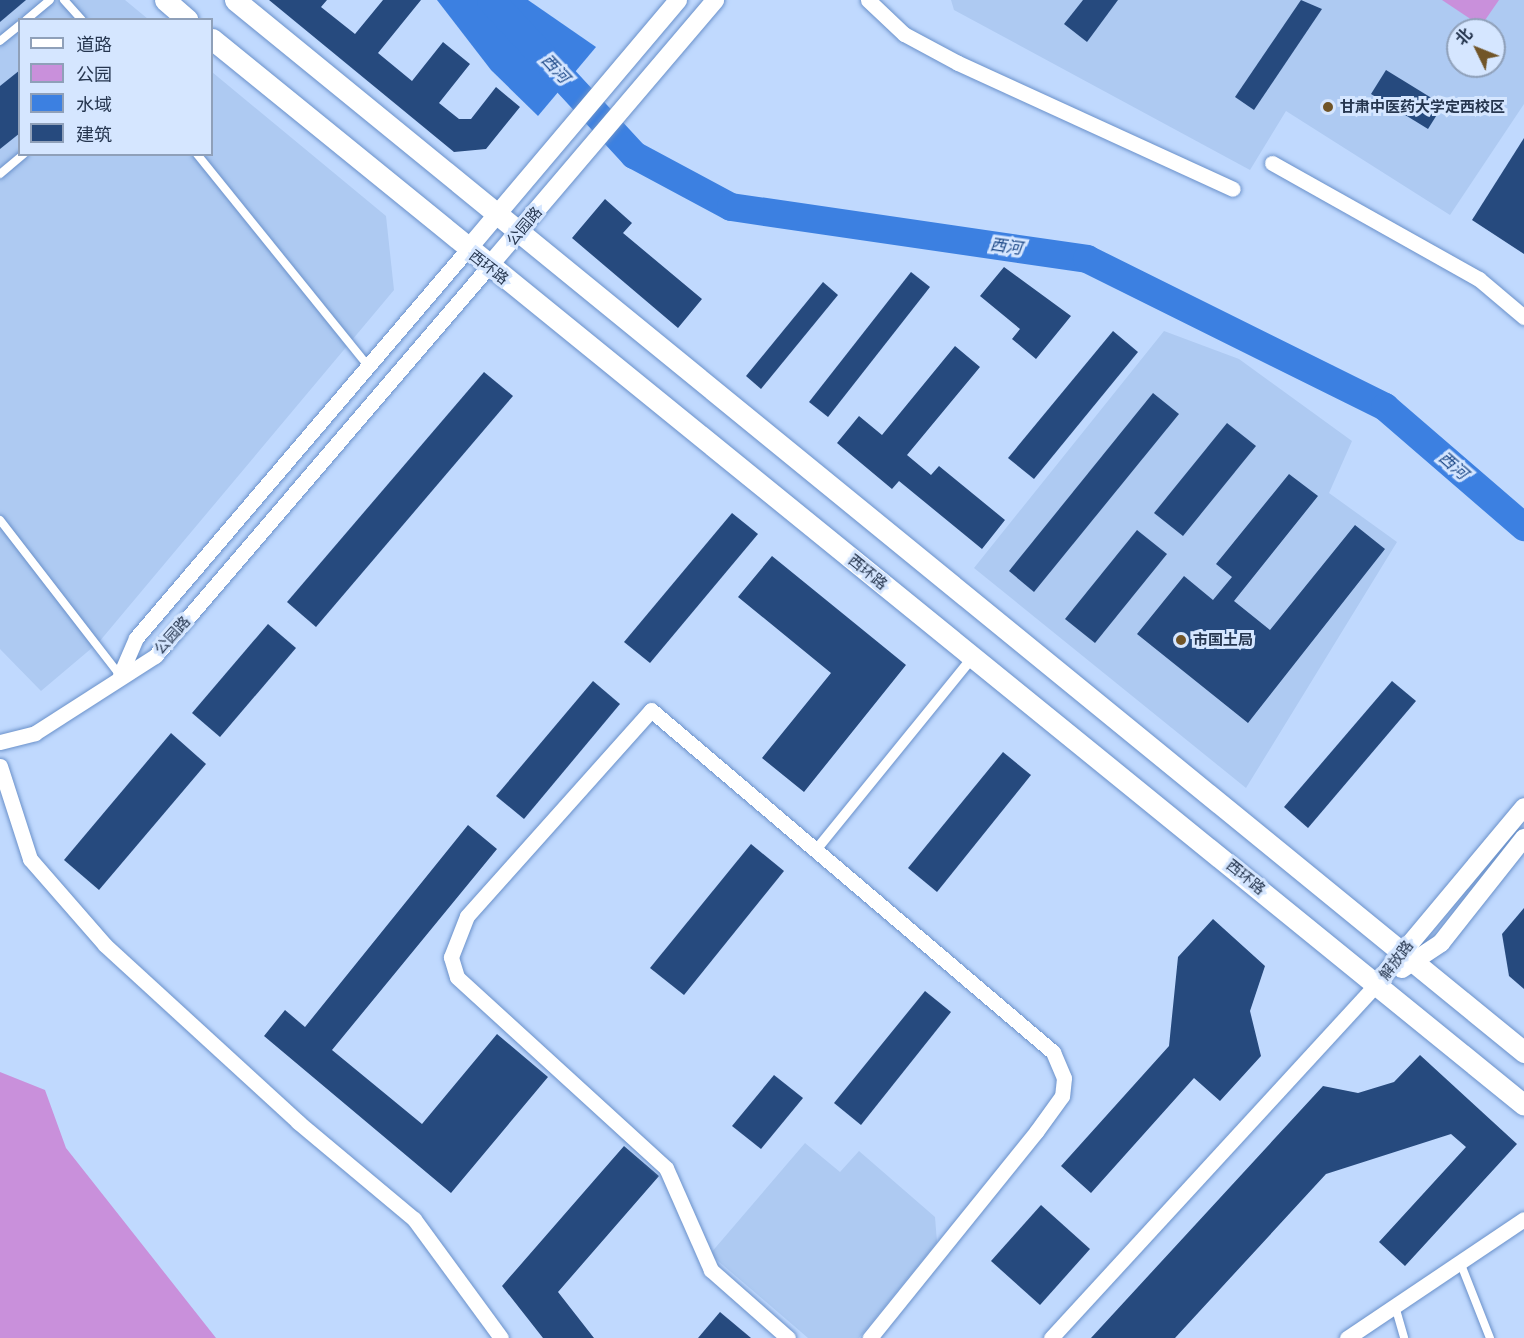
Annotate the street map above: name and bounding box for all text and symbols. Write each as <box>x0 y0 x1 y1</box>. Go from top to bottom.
legend <box>18 18 213 156</box>
north arrow <box>1446 18 1506 78</box>
text: 北 <box>1452 24 1476 49</box>
text: 道路 <box>76 34 112 55</box>
water label: 西河 <box>537 51 573 87</box>
text: 公园 <box>76 64 112 85</box>
text: 水域 <box>76 94 112 115</box>
place label: 甘肃中医药大学定西校区 <box>1340 98 1505 116</box>
marker: 甘肃中医药大学定西校区 <box>1321 100 1335 114</box>
text: 建筑 <box>76 124 112 145</box>
street label: 公园路 <box>503 203 545 249</box>
water label: 西河 <box>989 235 1023 259</box>
street label: 西环路 <box>466 246 512 288</box>
water label: 西河 <box>1435 448 1471 484</box>
street label: 西环路 <box>845 551 891 593</box>
street label: 公园路 <box>150 612 194 658</box>
place label: 市国土局 <box>1193 631 1253 649</box>
marker: 市国土局 <box>1174 633 1188 647</box>
street label: 西环路 <box>1223 856 1269 898</box>
street label: 解放路 <box>1375 937 1417 983</box>

